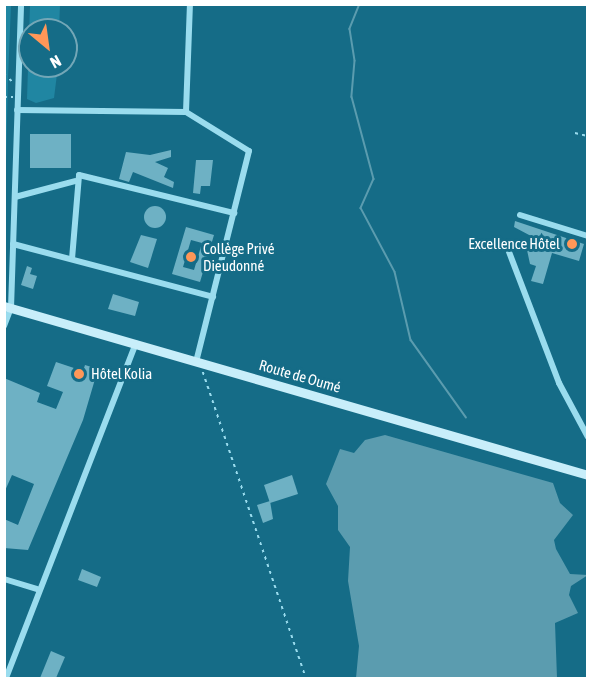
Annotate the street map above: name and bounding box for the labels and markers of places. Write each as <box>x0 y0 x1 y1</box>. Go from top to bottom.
place label: Excellence Hôtel <box>468 235 560 253</box>
marker: Excellence Hôtel <box>565 237 579 251</box>
place label: Collège Privé Dieudonné <box>203 239 274 274</box>
marker: Collège Privé Dieudonné <box>184 250 198 264</box>
place label: Hôtel Kolia <box>91 365 152 383</box>
marker: Hôtel Kolia <box>72 367 86 381</box>

